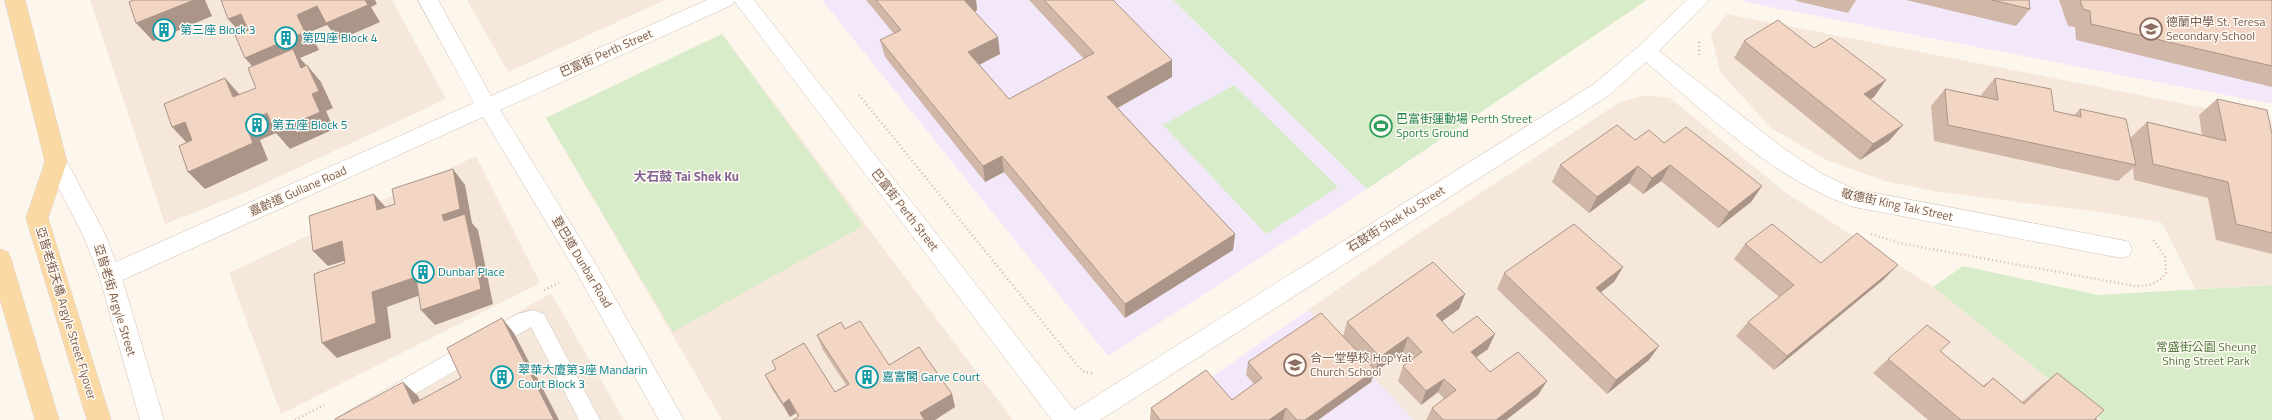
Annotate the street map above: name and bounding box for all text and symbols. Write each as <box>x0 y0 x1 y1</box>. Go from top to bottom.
place label: 德蘭中學 St. Teresa Secondary School <box>2166 12 2265 45</box>
school or university icon: 德蘭中學 St. Teresa Secondary School <box>2138 16 2164 42</box>
building icon: 第三座 Block 3 <box>151 17 177 43</box>
place label: 第三座 Block 3 <box>180 20 255 39</box>
street label: 巴富街 Perth Street <box>556 23 656 82</box>
building icon: 第四座 Block 4 <box>273 25 299 51</box>
place label: 第四座 Block 4 <box>302 28 378 47</box>
place label: 巴富街運動場 Perth Street Sports Ground <box>1396 109 1533 142</box>
building icon: 第五座 Block 5 <box>244 112 270 138</box>
sports icon: 巴富街運動場 Perth Street Sports Ground <box>1368 113 1394 139</box>
place label: 第五座 Block 5 <box>272 115 348 134</box>
street label: 嘉齡道 Gullane Road <box>246 160 350 221</box>
street label: 巴富街 Perth Street <box>867 164 944 256</box>
district label: 大石鼓 Tai Shek Ku <box>633 166 739 186</box>
street label: 石鼓街 Shek Ku Street <box>1343 180 1449 256</box>
street label: 敬德街 King Tak Street <box>1839 183 1956 226</box>
street label: 登巴道 Dunbar Road <box>547 212 617 311</box>
street label: 亞皆老街天橋 Argyle Street Flyover <box>31 224 102 402</box>
street label: 亞皆老街 Argyle Street <box>89 241 142 359</box>
building icon: Dunbar Place <box>410 259 436 285</box>
place label: Dunbar Place <box>438 262 505 281</box>
park label: 常盛街公園 Sheung Shing Street Park <box>2156 337 2256 370</box>
place label: 合一堂學校 Hop Yat Church School <box>1310 348 1413 381</box>
school or university icon: 合一堂學校 Hop Yat Church School <box>1282 352 1308 378</box>
place label: 翠華大廈第3座 Mandarin Court Block 3 <box>518 360 647 393</box>
building icon: 翠華大廈第3座 Mandarin Court Block 3 <box>489 364 515 390</box>
building icon: 嘉富閣 Garve Court <box>854 364 880 390</box>
place label: 嘉富閣 Garve Court <box>882 367 981 386</box>

